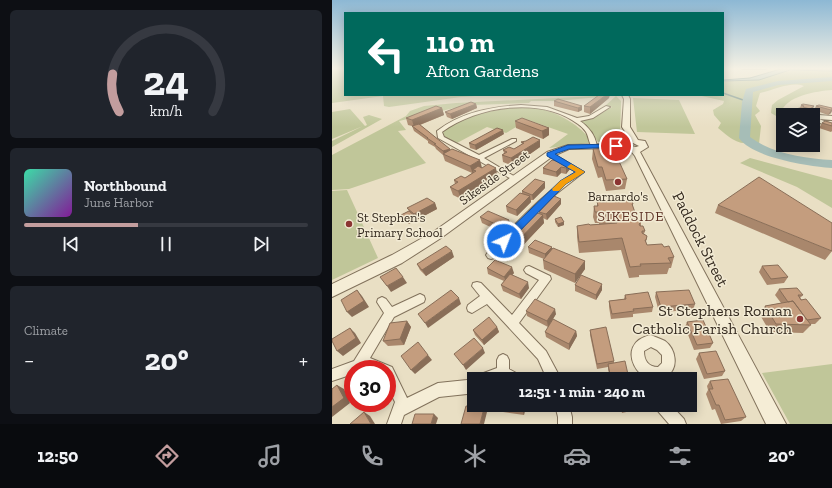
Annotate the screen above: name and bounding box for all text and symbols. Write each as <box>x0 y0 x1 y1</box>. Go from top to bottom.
text: 110 m <box>426 26 495 59</box>
icon: left <box>360 28 412 80</box>
text: 24 <box>143 56 189 106</box>
text: Afton Gardens <box>426 60 539 82</box>
text: km/h <box>150 103 182 120</box>
map controls <box>776 108 820 152</box>
button: layers <box>776 108 820 152</box>
pin <box>599 129 633 163</box>
icon: arrive <box>605 135 627 157</box>
street label: Sikeside Street <box>456 147 532 208</box>
text: Northbound <box>84 177 167 195</box>
marker: Barnardo's <box>613 177 623 187</box>
place label: Barnardo's <box>588 189 649 204</box>
street label: Paddock Street <box>668 189 733 290</box>
text: June Harbor <box>84 195 154 210</box>
district label: SIKESIDE <box>597 208 665 225</box>
place label: St Stephen's Primary School <box>357 210 443 240</box>
marker: St Stephen's Primary School <box>344 219 354 229</box>
position arrow <box>483 220 525 262</box>
icon: previous <box>60 233 82 255</box>
icon: pause <box>155 233 177 255</box>
icon: next <box>250 233 272 255</box>
place label: St Stephens Roman Catholic Parish Church <box>632 301 793 338</box>
marker: St Stephens Roman Catholic Parish Church <box>795 314 805 324</box>
text: Climate <box>24 323 68 338</box>
text: 20° <box>144 342 189 378</box>
text: − <box>24 347 34 374</box>
text: + <box>299 347 308 374</box>
speed limit sign: 30 <box>344 360 396 412</box>
text: 12:51 · 1 min · 240 m <box>519 383 645 401</box>
icon: directions <box>153 442 181 470</box>
icon: music <box>256 442 284 470</box>
icon: phone <box>358 442 386 470</box>
icon: climate <box>461 442 489 470</box>
icon: car <box>563 442 591 470</box>
icon: filters <box>666 442 694 470</box>
text: 12:50 <box>37 445 78 467</box>
text: 20° <box>768 445 795 467</box>

